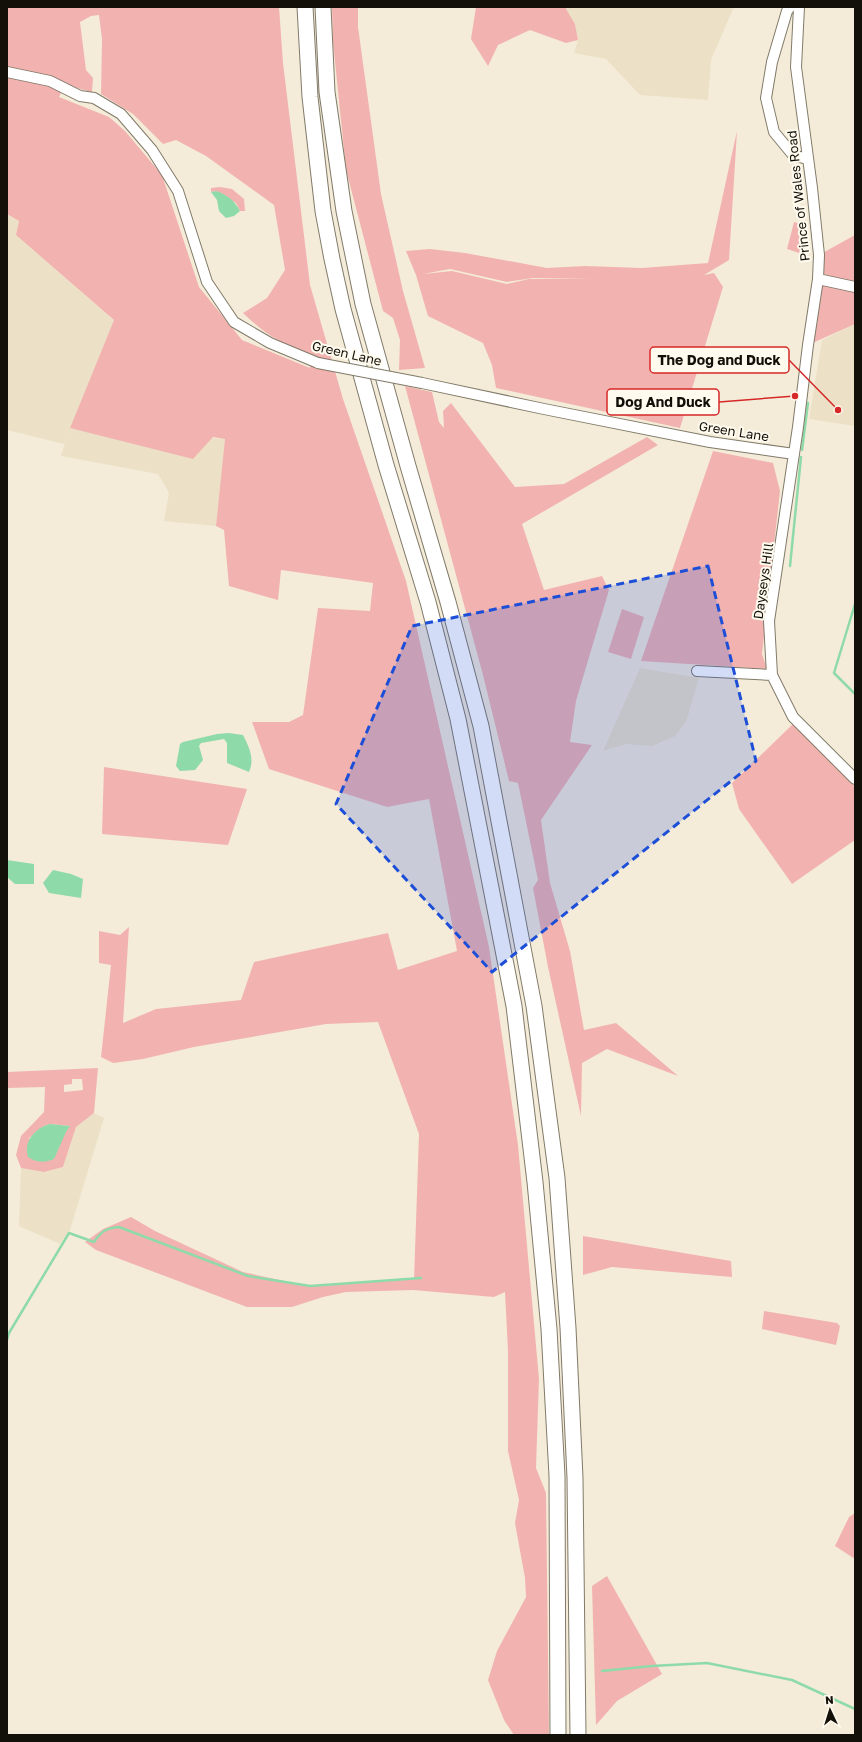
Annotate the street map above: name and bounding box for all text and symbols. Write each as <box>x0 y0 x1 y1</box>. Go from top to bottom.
street label: Prince of Wales Road <box>783 130 813 262</box>
street label: Green Lane <box>311 337 383 369</box>
callout: The Dog and Duck <box>650 347 789 373</box>
text: The Dog and Duck <box>657 351 781 368</box>
callout: Dog And Duck <box>607 389 719 415</box>
text: Dog And Duck <box>615 393 711 410</box>
street label: Green Lane <box>698 418 770 444</box>
street label: Dayseys Hill <box>750 542 776 620</box>
north arrow <box>810 1690 850 1730</box>
text: N <box>825 1693 834 1706</box>

